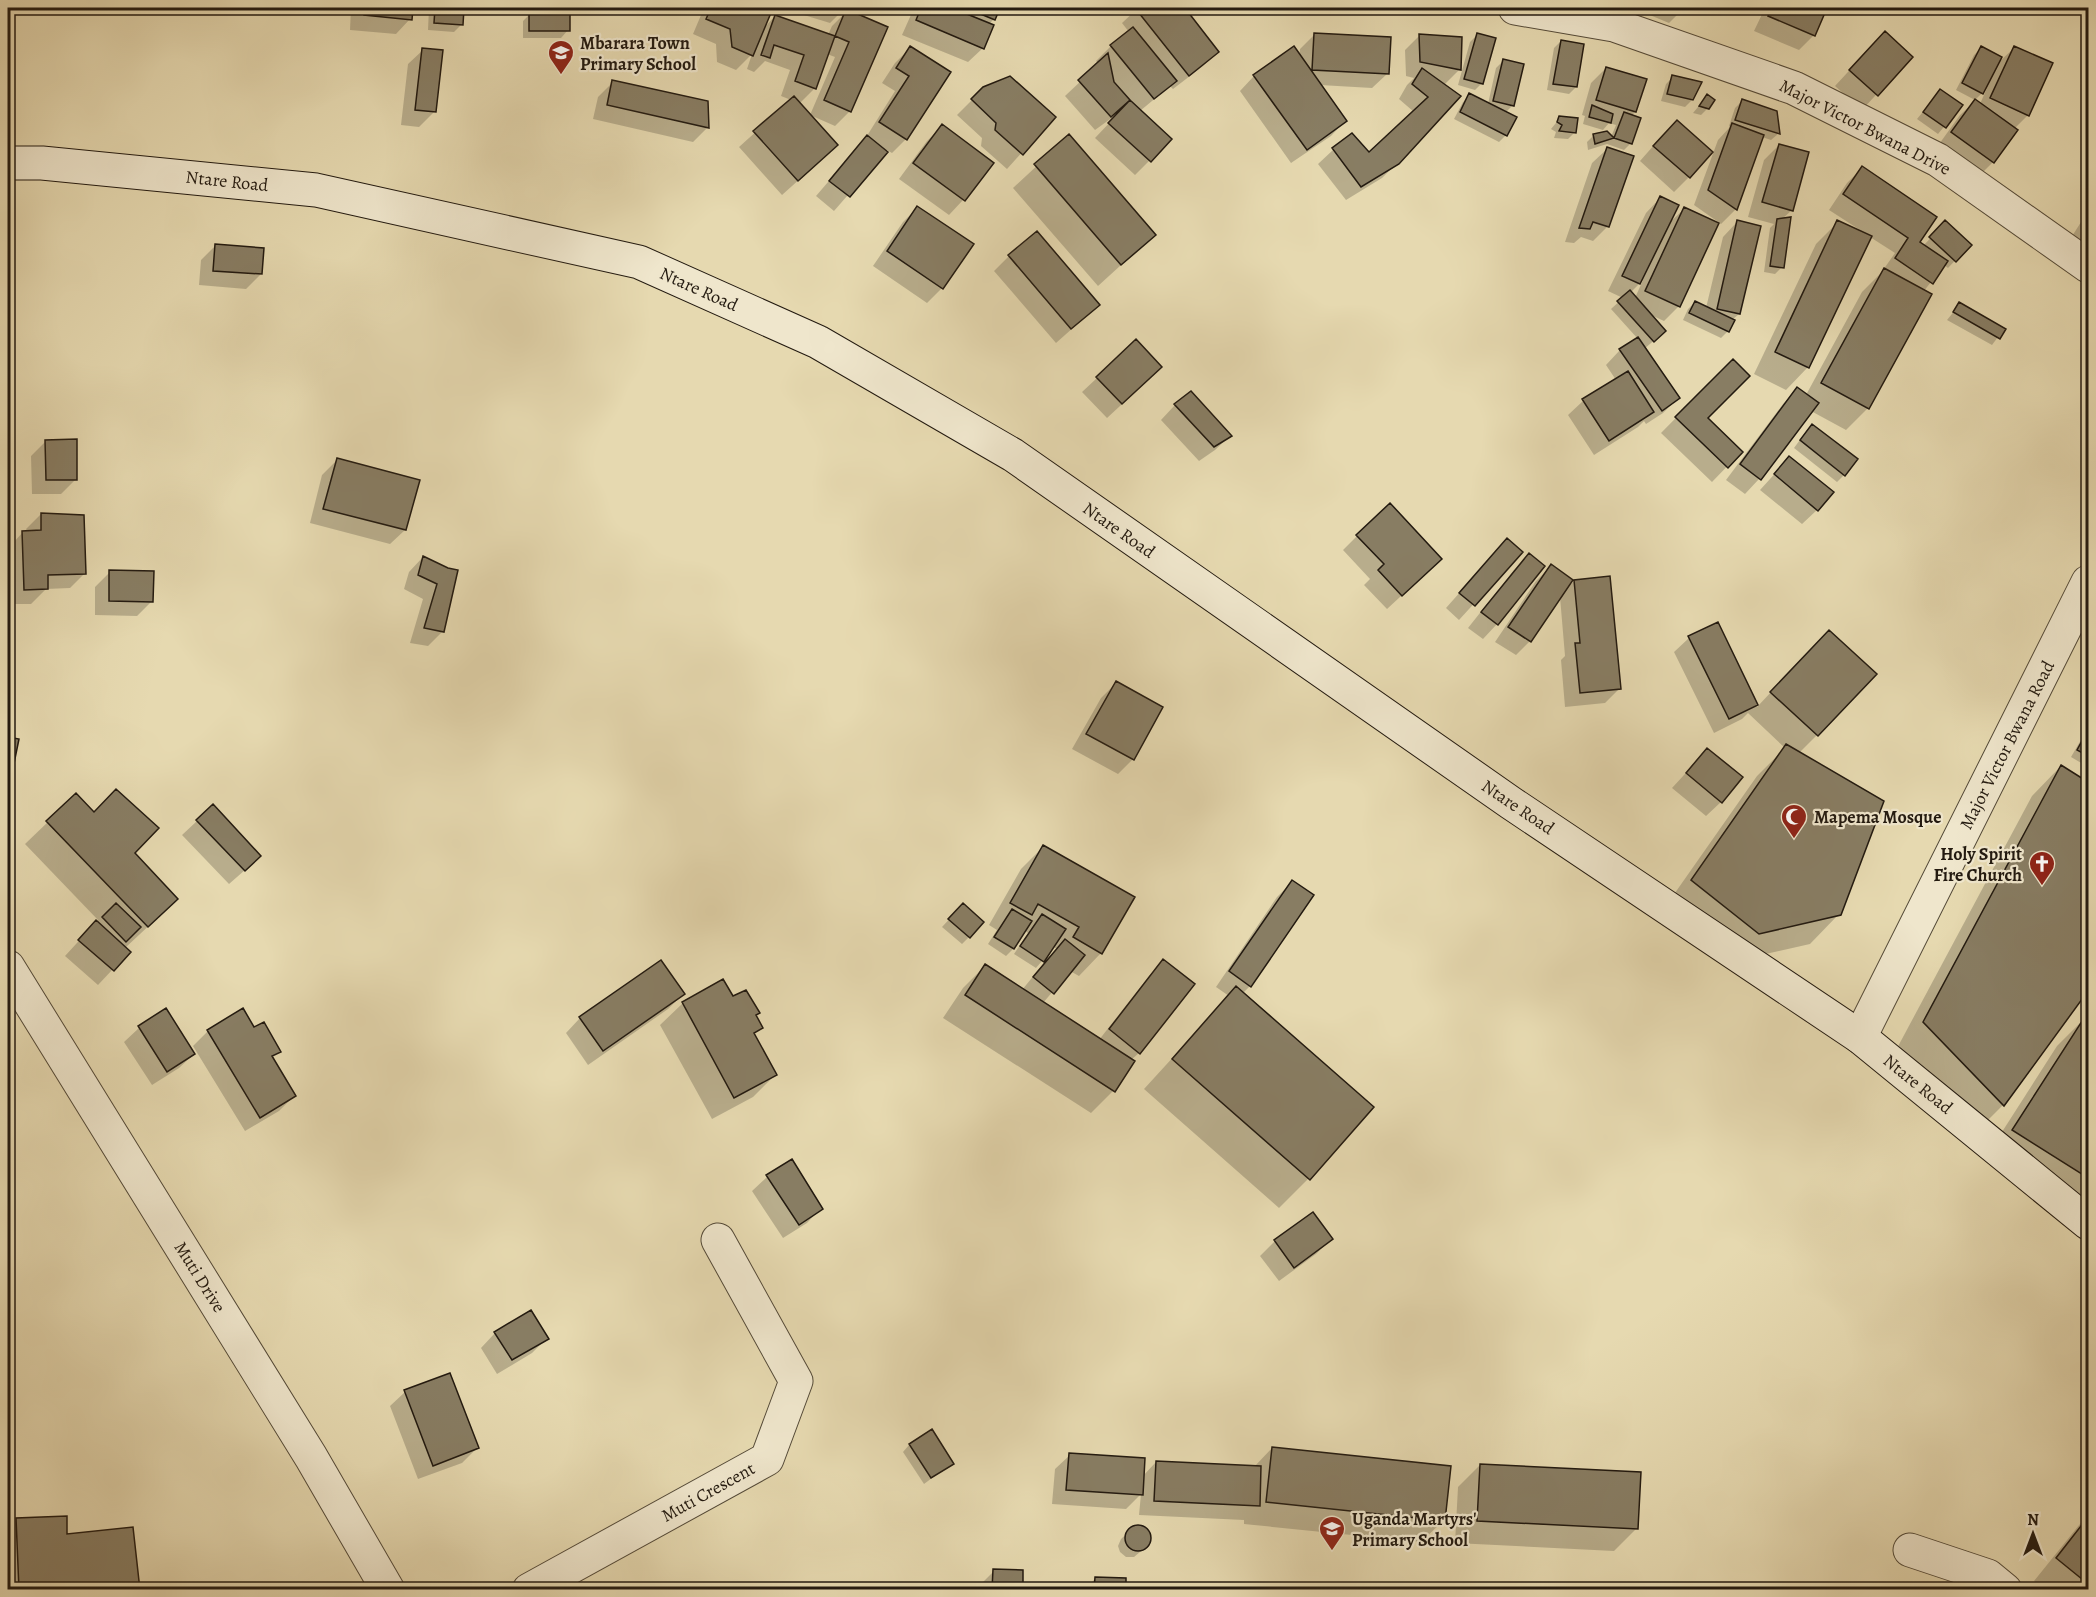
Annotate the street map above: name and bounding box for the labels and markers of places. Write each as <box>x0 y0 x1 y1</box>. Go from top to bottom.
place label: Mbarara Town Primary School <box>580 31 696 76</box>
school or university icon: Mbarara Town Primary School <box>546 38 576 76</box>
mosque icon: Mapema Mosque <box>1779 802 1809 840</box>
place label: Mapema Mosque <box>1814 805 1942 829</box>
place label: Holy Spirit Fire Church <box>1933 842 2022 887</box>
church icon: Holy Spirit Fire Church <box>2027 849 2057 887</box>
place label: Uganda Martyrs' Primary School <box>1352 1507 1476 1552</box>
school or university icon: Uganda Martyrs' Primary School <box>1317 1514 1347 1552</box>

